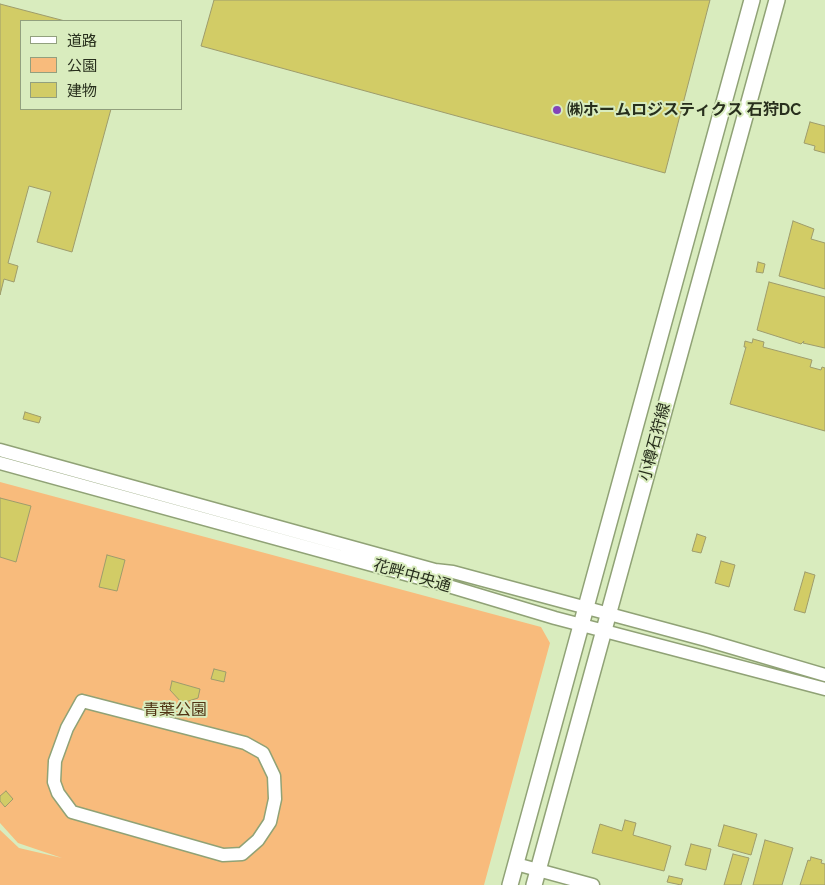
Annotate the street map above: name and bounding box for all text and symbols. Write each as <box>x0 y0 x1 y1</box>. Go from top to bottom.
legend <box>20 20 182 110</box>
text: 道路 <box>67 32 97 50</box>
text: 公園 <box>67 57 97 75</box>
text: 建物 <box>67 82 97 100</box>
place label: ㈱ホームロジスティクス 石狩DC <box>567 100 801 120</box>
marker: ㈱ホームロジスティクス 石狩DC <box>551 104 563 116</box>
street label: 小樽石狩線 <box>635 401 675 483</box>
street label: 花畔中央通 <box>371 556 453 596</box>
park label: 青葉公園 <box>143 700 207 720</box>

